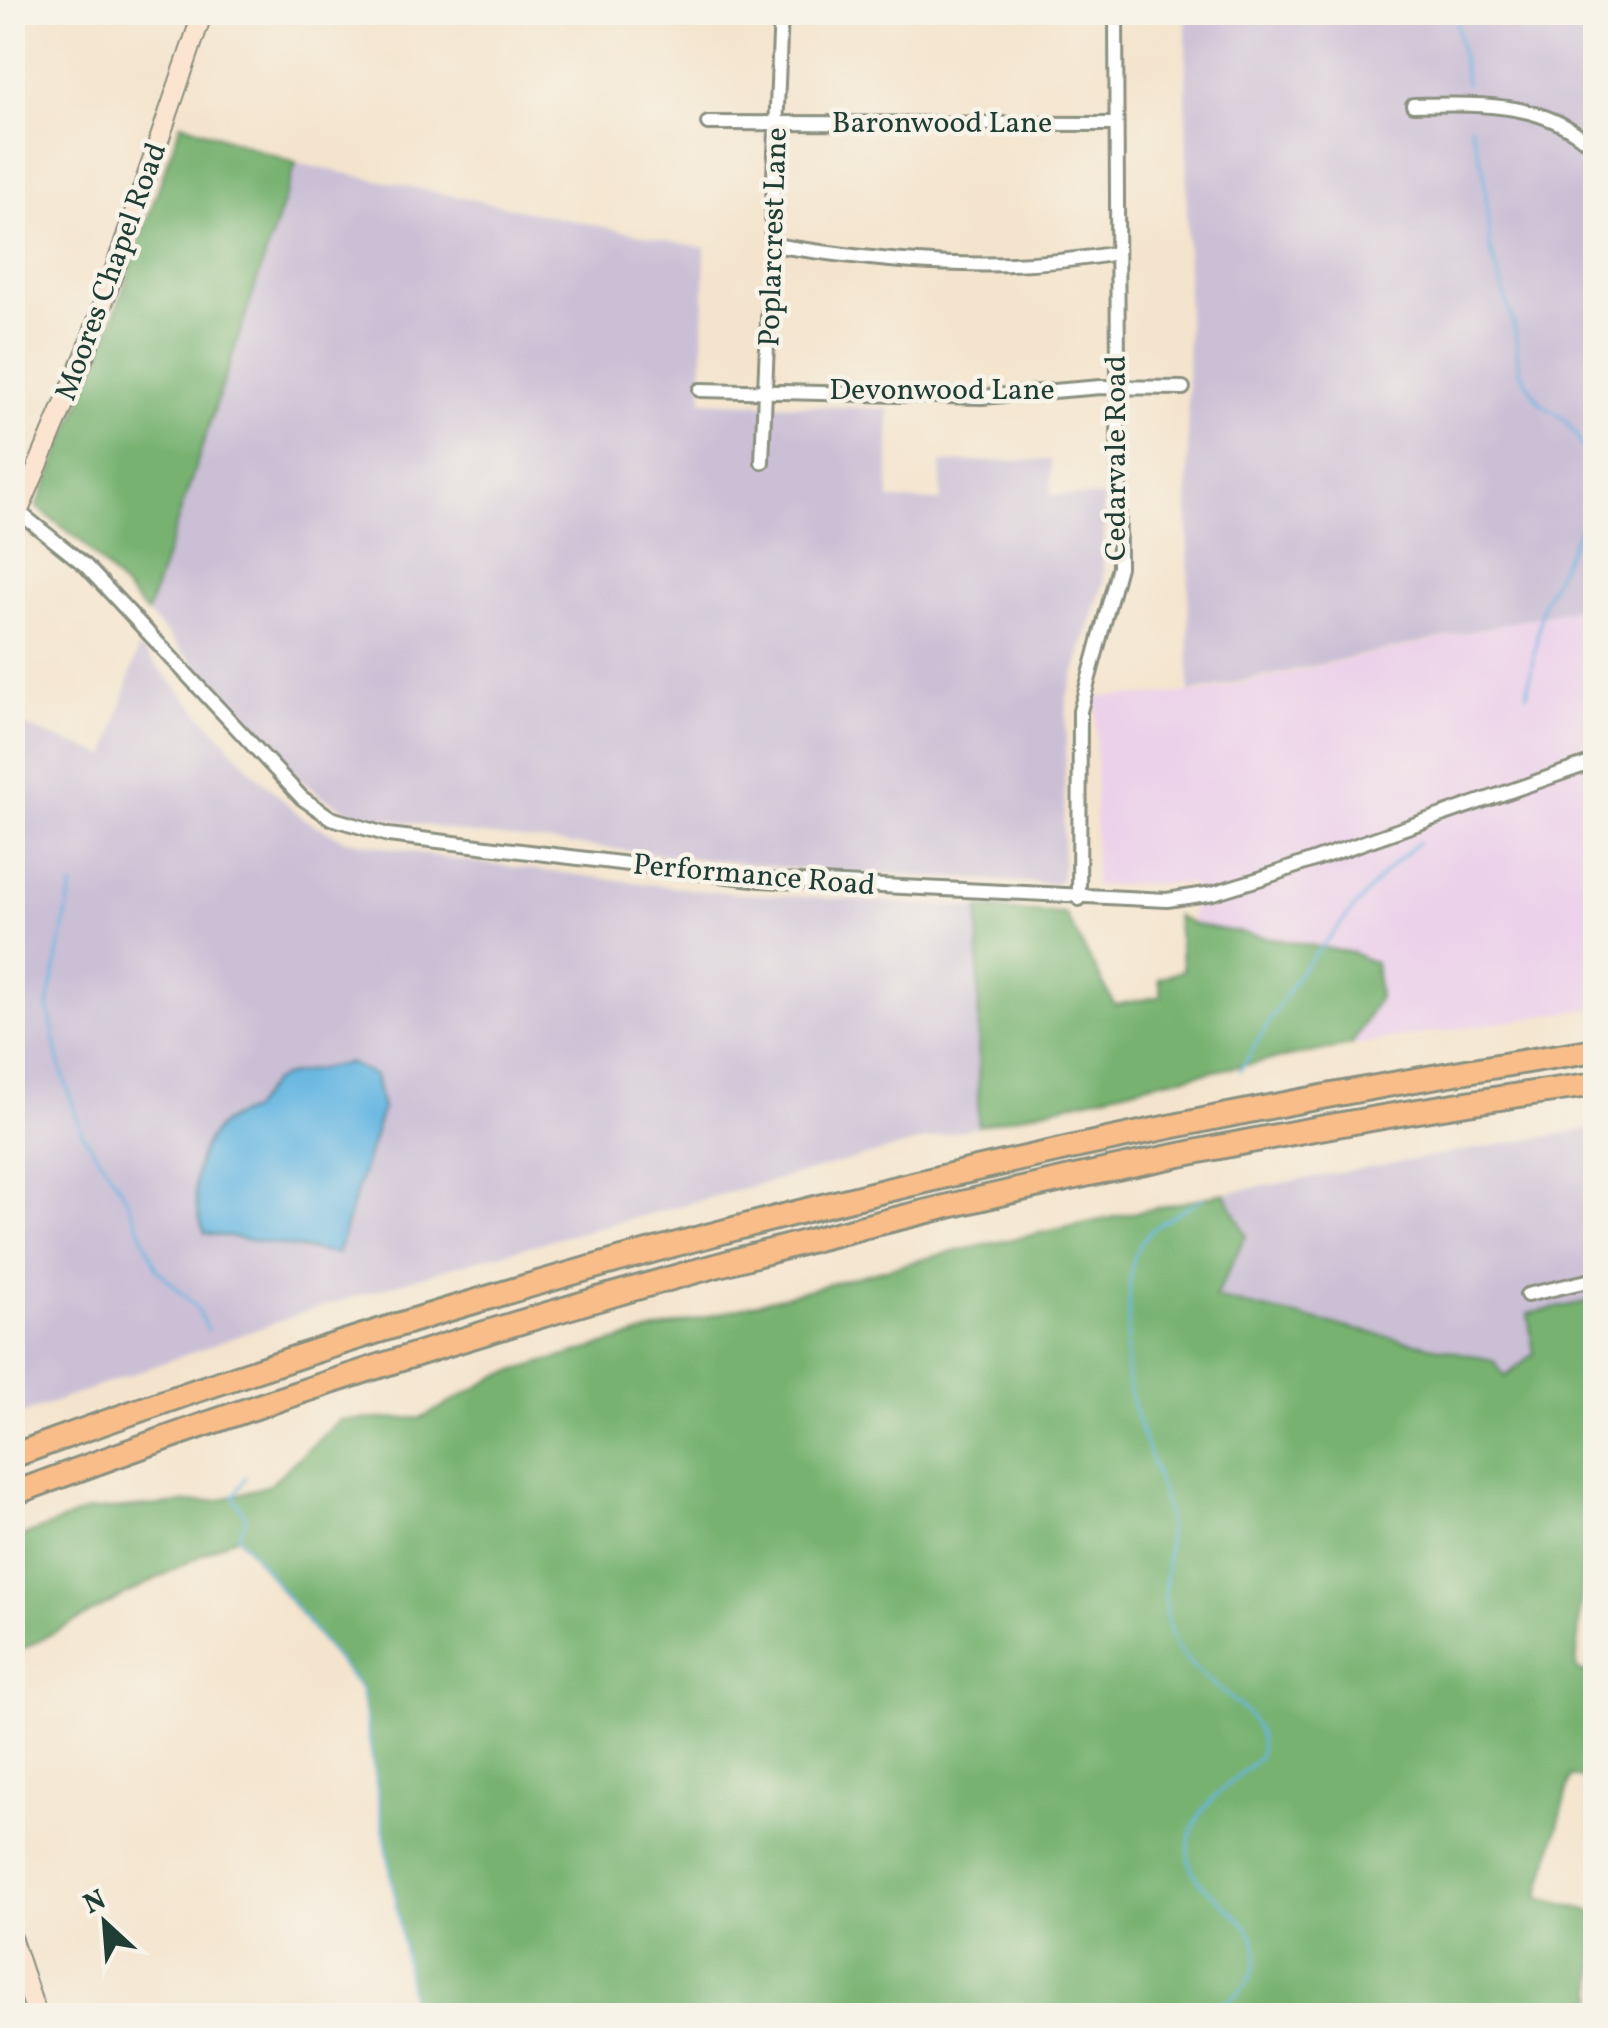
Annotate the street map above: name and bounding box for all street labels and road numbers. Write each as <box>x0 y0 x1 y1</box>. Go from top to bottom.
street label: Baronwood Lane <box>832 103 1052 145</box>
street label: Poplarcrest Lane <box>749 127 799 347</box>
street label: Moores Chapel Road <box>46 137 178 407</box>
street label: Cedarvale Road <box>1096 355 1138 561</box>
street label: Devonwood Lane <box>829 370 1055 412</box>
street label: Performance Road <box>631 844 877 908</box>

